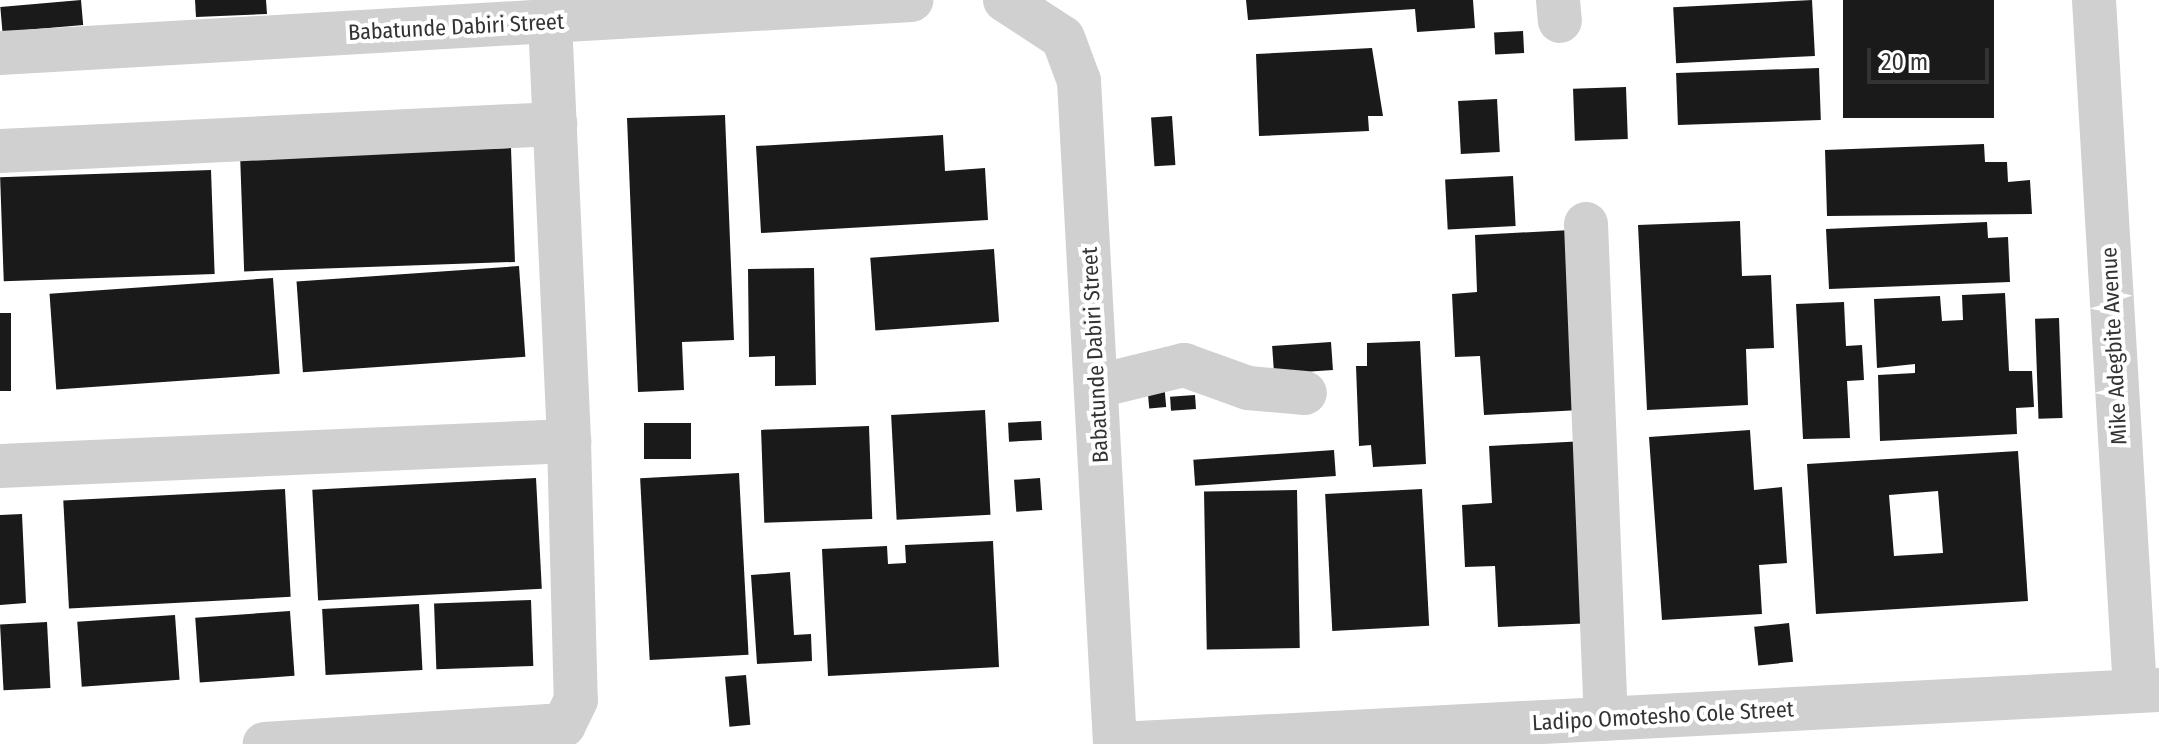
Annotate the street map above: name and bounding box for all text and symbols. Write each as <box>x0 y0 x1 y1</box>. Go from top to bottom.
street label: Babatunde Dabiri Street <box>347 8 565 46</box>
scale bar <box>1871 32 1993 82</box>
text: 20 m <box>1881 48 1928 76</box>
street label: Babatunde Dabiri Street <box>1076 246 1114 464</box>
street label: Mike Adegbite Avenue <box>2096 246 2132 446</box>
street label: Ladipo Omotesho Cole Street <box>1531 696 1795 736</box>

